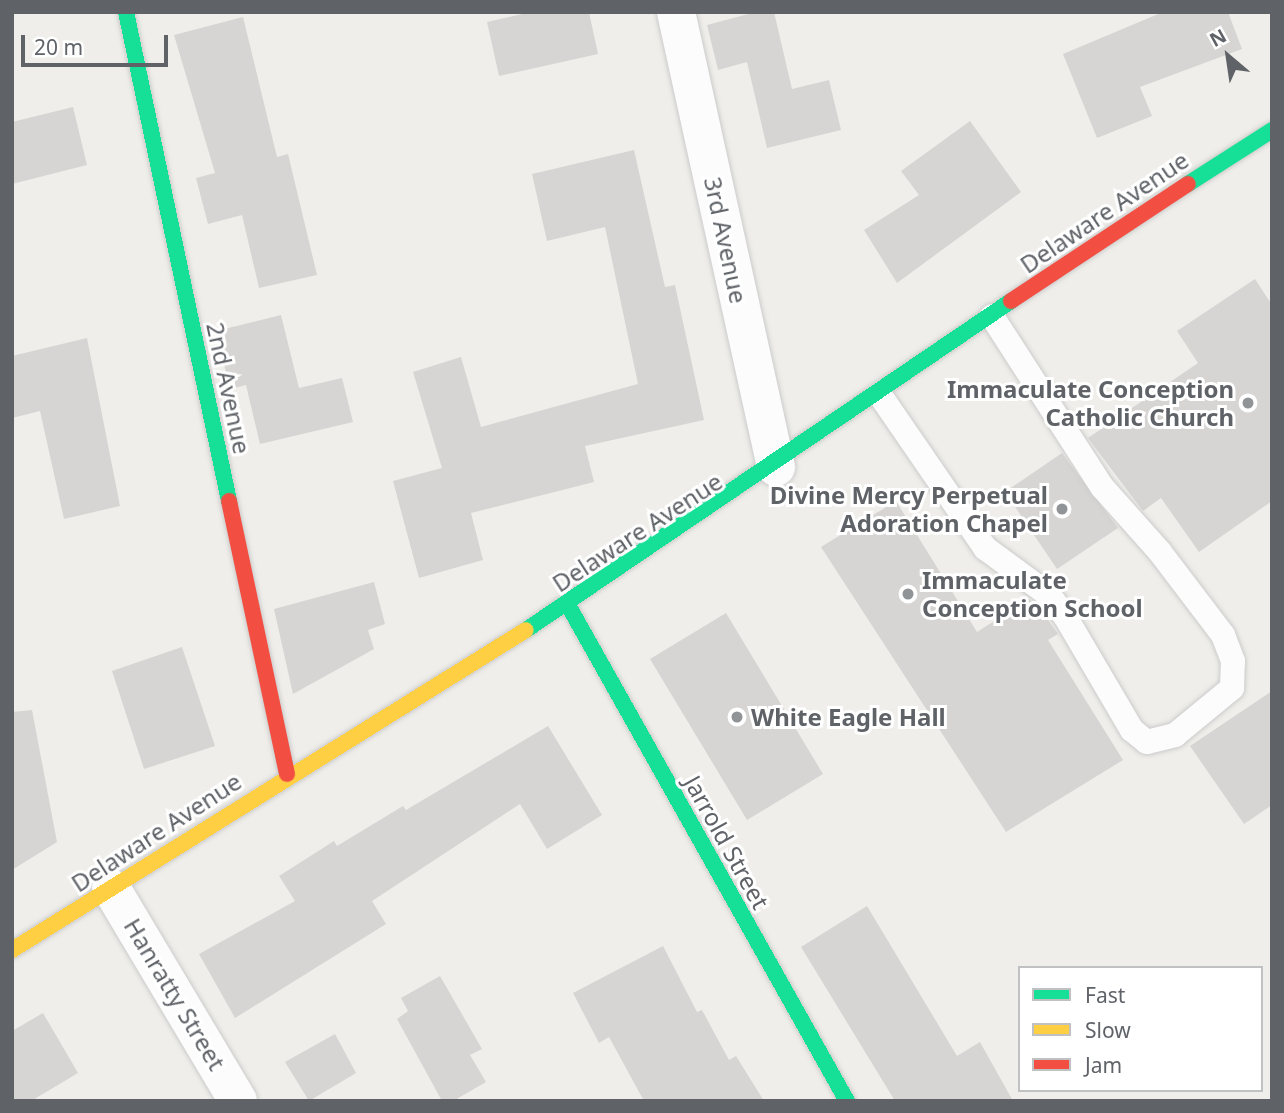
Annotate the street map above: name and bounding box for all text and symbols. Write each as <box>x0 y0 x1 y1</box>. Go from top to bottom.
scale bar <box>24 21 172 65</box>
north arrow <box>1193 21 1263 91</box>
text: N <box>1205 23 1231 53</box>
text: 20 m <box>34 33 83 61</box>
street label: Delaware Avenue <box>1014 145 1194 279</box>
street label: 3rd Avenue <box>699 174 753 306</box>
street label: 2nd Avenue <box>201 320 257 456</box>
place label: Immaculate Conception Catholic Church <box>947 375 1234 431</box>
marker: Immaculate Conception Catholic Church <box>1240 395 1256 411</box>
street label: Delaware Avenue <box>547 466 727 598</box>
place label: Divine Mercy Perpetual Adoration Chapel <box>770 481 1048 537</box>
marker: Divine Mercy Perpetual Adoration Chapel <box>1054 501 1070 517</box>
place label: Immaculate Conception School <box>922 566 1143 622</box>
marker: Immaculate Conception School <box>900 586 916 602</box>
place label: White Eagle Hall <box>751 703 946 731</box>
marker: White Eagle Hall <box>729 709 745 725</box>
street label: Delaware Avenue <box>66 766 246 898</box>
street label: Jarrold Street <box>679 770 775 914</box>
street label: Hanratty Street <box>118 913 232 1075</box>
legend <box>1018 966 1263 1092</box>
text: Fast <box>1085 981 1125 1009</box>
text: Slow <box>1085 1016 1131 1044</box>
text: Jam <box>1085 1051 1122 1079</box>

